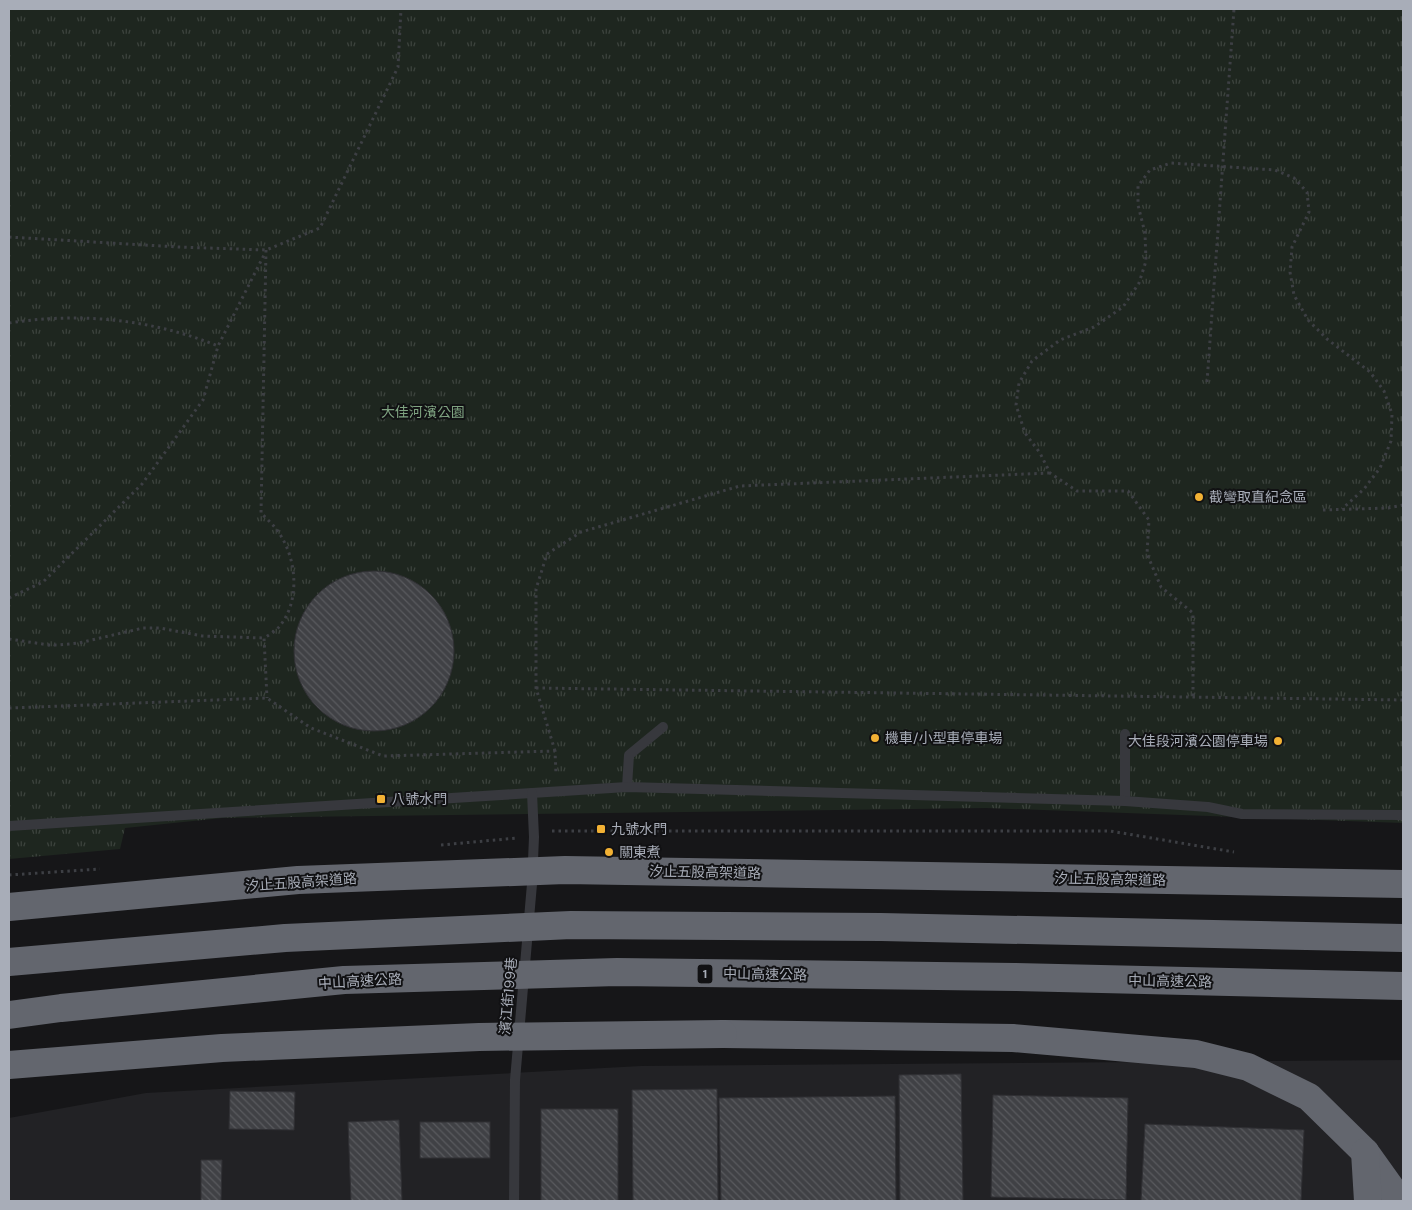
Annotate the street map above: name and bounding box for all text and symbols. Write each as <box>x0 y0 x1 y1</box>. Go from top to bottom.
park label: 大佳河濱公園 <box>381 403 465 421</box>
place label: 截彎取直紀念區 <box>1209 488 1307 506</box>
marker: 截彎取直紀念區 <box>1193 491 1205 503</box>
place label: 機車/小型車停車場 <box>885 729 1003 747</box>
marker: 機車/小型車停車場 <box>869 732 881 744</box>
place label: 大佳段河濱公園停車場 <box>1128 732 1268 750</box>
marker: 大佳段河濱公園停車場 <box>1272 735 1284 747</box>
place label: 八號水門 <box>391 790 447 808</box>
marker: 八號水門 <box>375 793 387 805</box>
place label: 九號水門 <box>611 820 667 838</box>
marker: 九號水門 <box>595 823 607 835</box>
place label: 關東煮 <box>619 843 661 861</box>
marker: 關東煮 <box>603 846 615 858</box>
street label: 汐止五股高架道路 <box>649 862 761 882</box>
street label: 汐止五股高架道路 <box>245 869 357 895</box>
street label: 汐止五股高架道路 <box>1054 869 1166 889</box>
street label: 濱江街199巷 <box>496 956 520 1036</box>
road number: 1 <box>698 964 712 984</box>
street label: 中山高速公路 <box>723 964 807 984</box>
street label: 中山高速公路 <box>318 970 402 992</box>
street label: 中山高速公路 <box>1128 971 1212 991</box>

